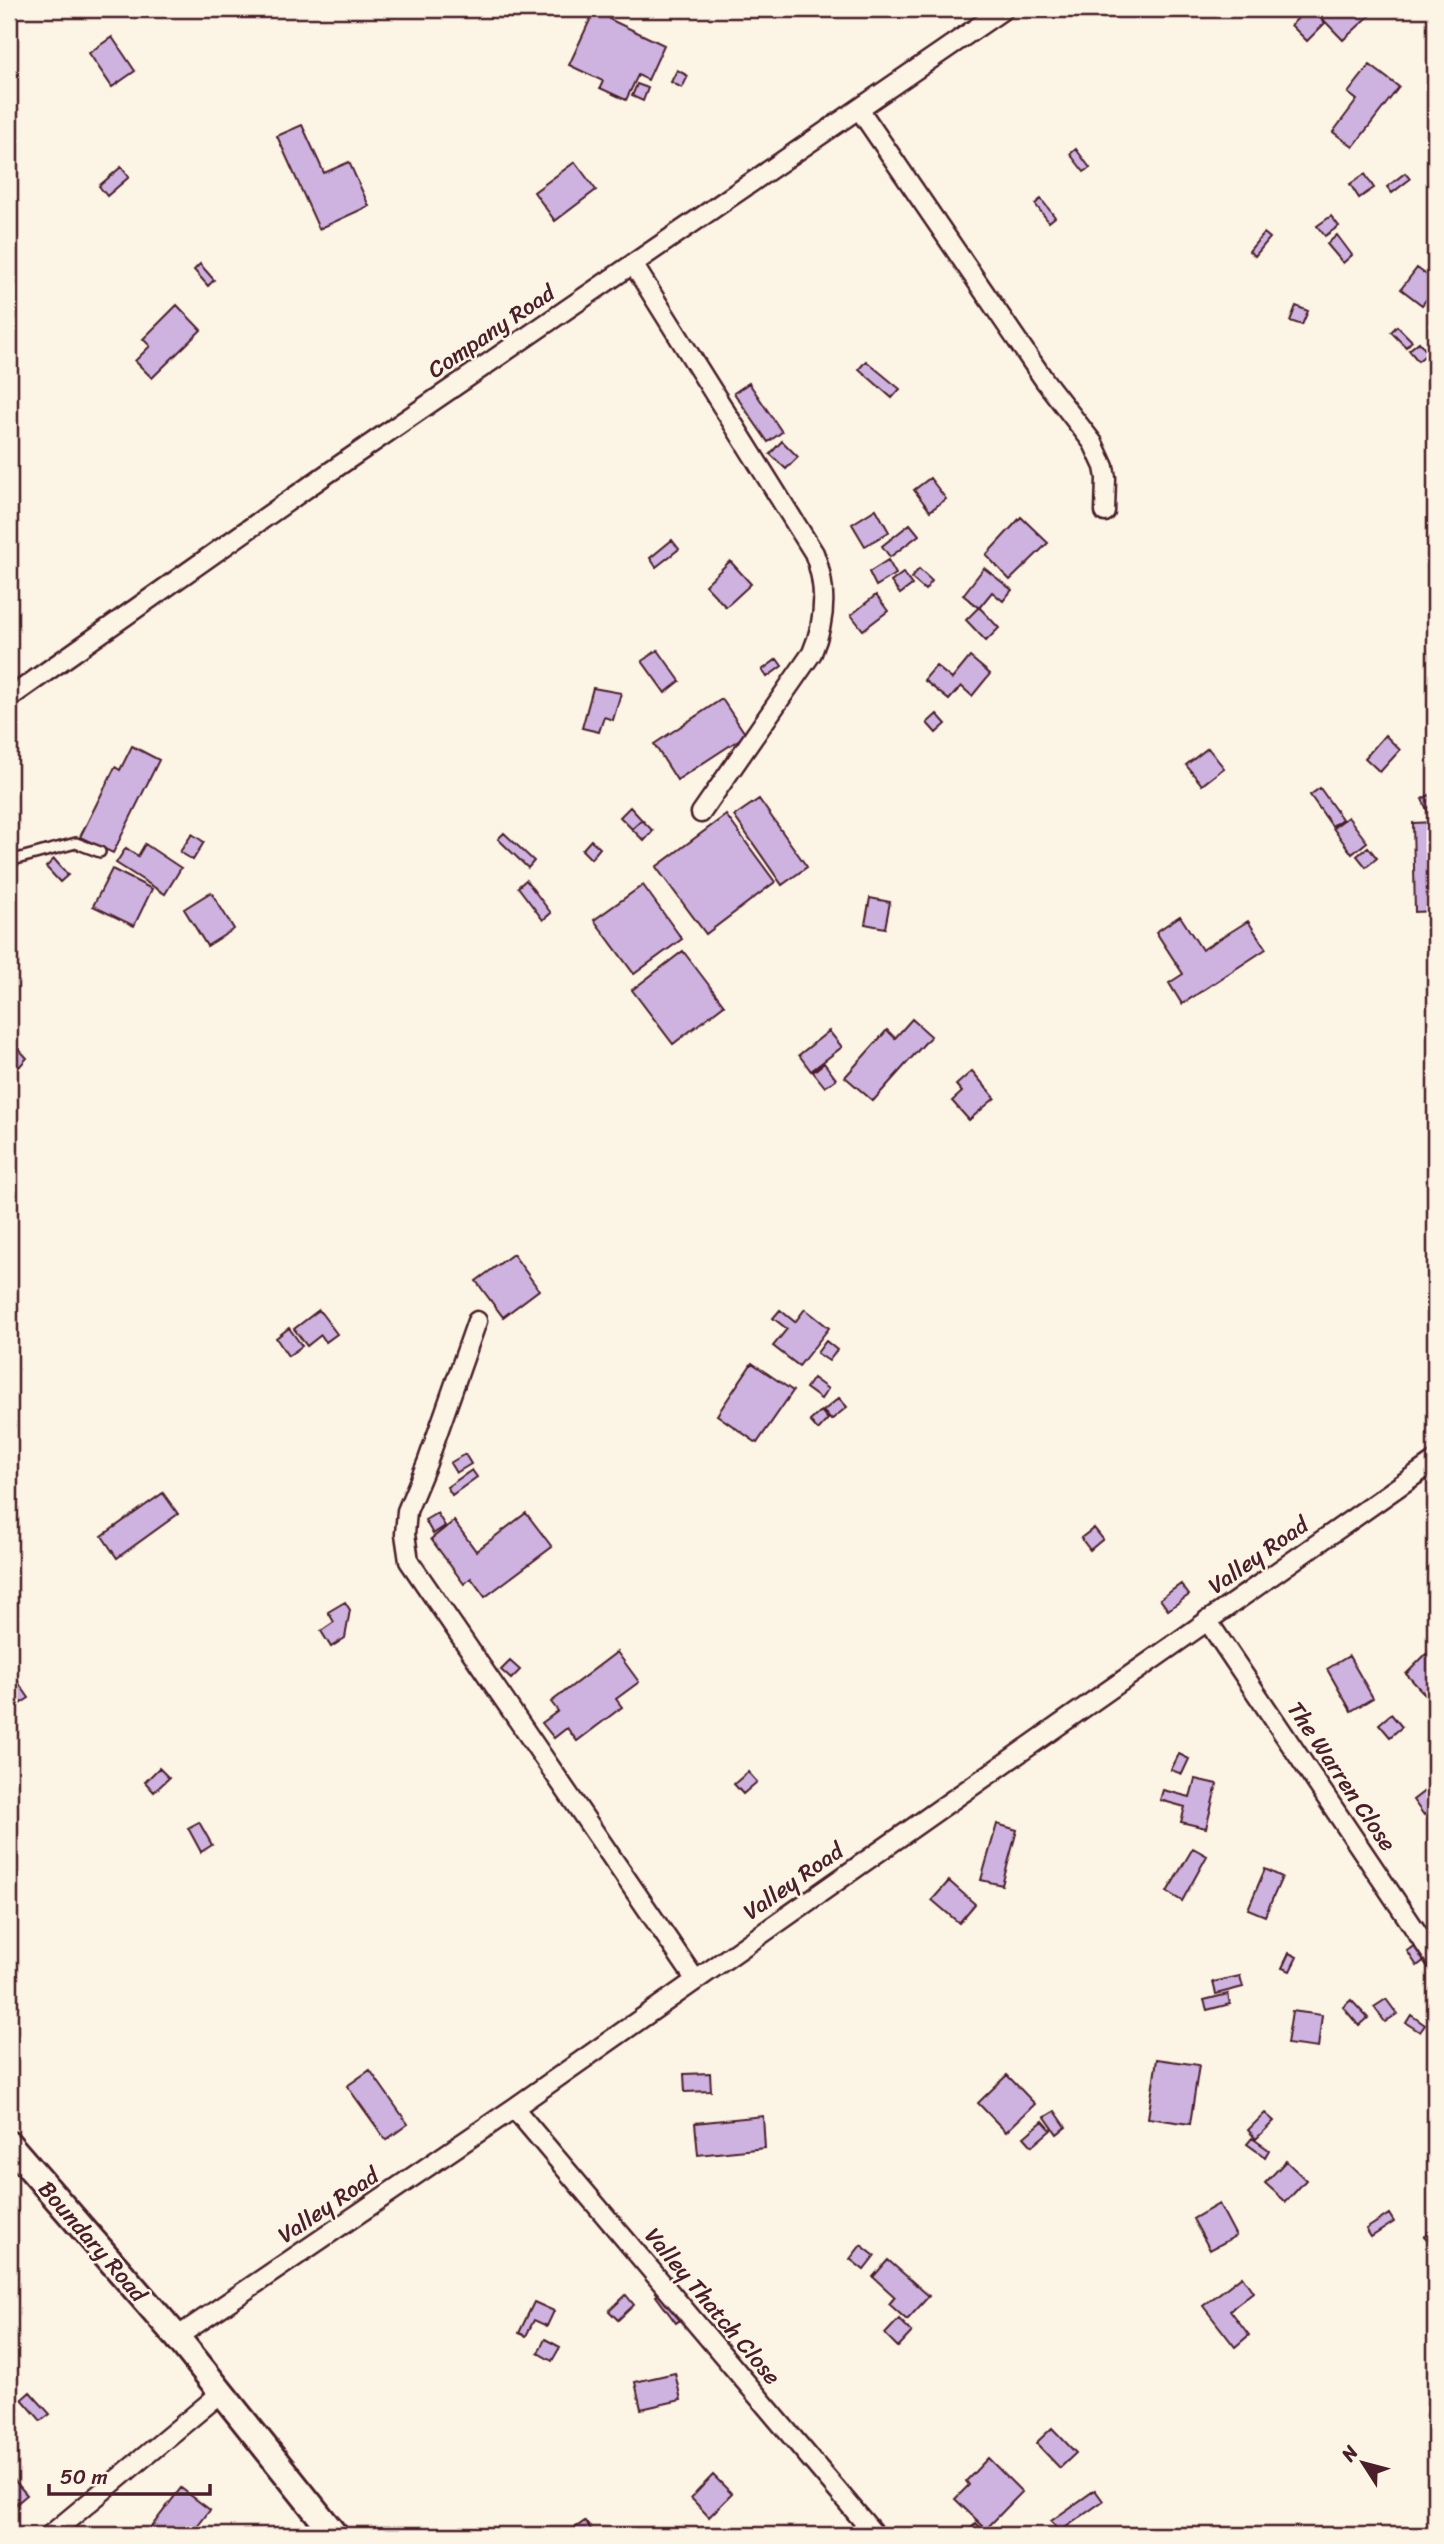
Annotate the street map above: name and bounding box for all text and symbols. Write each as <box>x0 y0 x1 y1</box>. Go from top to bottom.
street label: Company Road <box>419 272 565 389</box>
street label: Valley Road <box>1199 1504 1319 1605</box>
street label: The Warren Close <box>1276 1693 1407 1860</box>
street label: Valley Road <box>734 1830 854 1931</box>
street label: Valley Road <box>269 2155 389 2255</box>
street label: Boundary Road <box>28 2171 159 2313</box>
street label: Valley Thatch Close <box>634 2218 791 2395</box>
north arrow <box>1328 2428 1398 2498</box>
text: N <box>1332 2438 1367 2469</box>
scale bar <box>49 2453 210 2497</box>
text: 50 m <box>60 2458 108 2496</box>

